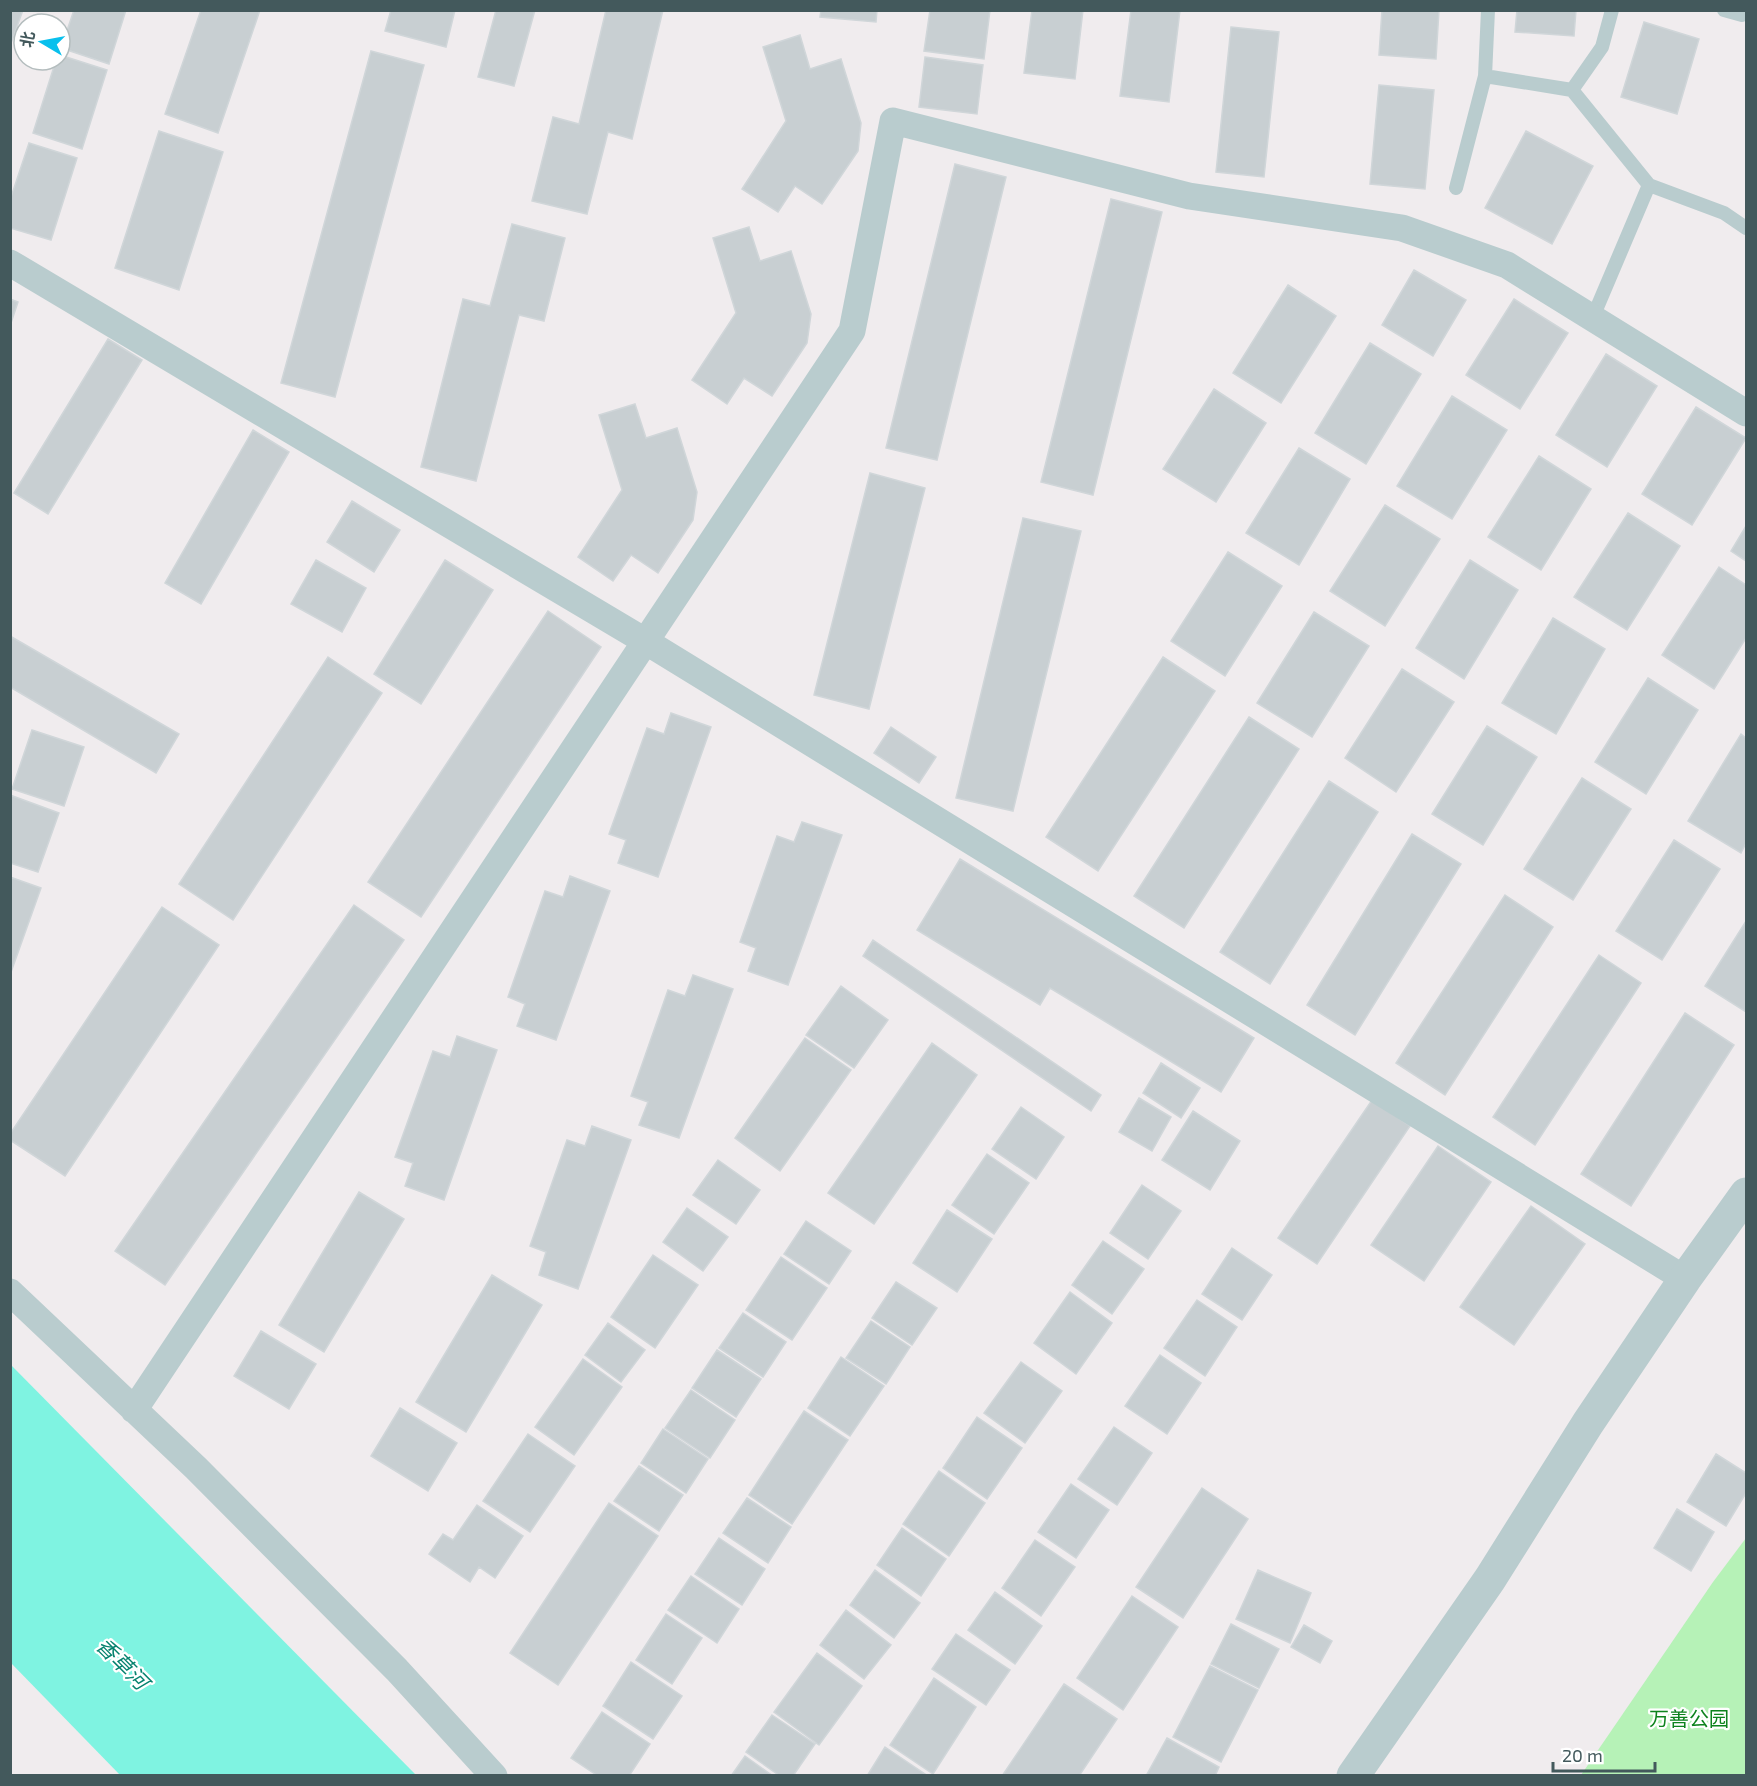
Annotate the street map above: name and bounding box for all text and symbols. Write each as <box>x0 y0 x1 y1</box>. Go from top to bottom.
north arrow <box>12 12 72 72</box>
text: 北 <box>16 30 37 49</box>
water label: 香草河 <box>92 1632 157 1697</box>
park label: 万善公园 <box>1649 1706 1729 1730</box>
scale bar <box>1553 1735 1655 1773</box>
text: 20 m <box>1562 1744 1603 1766</box>

